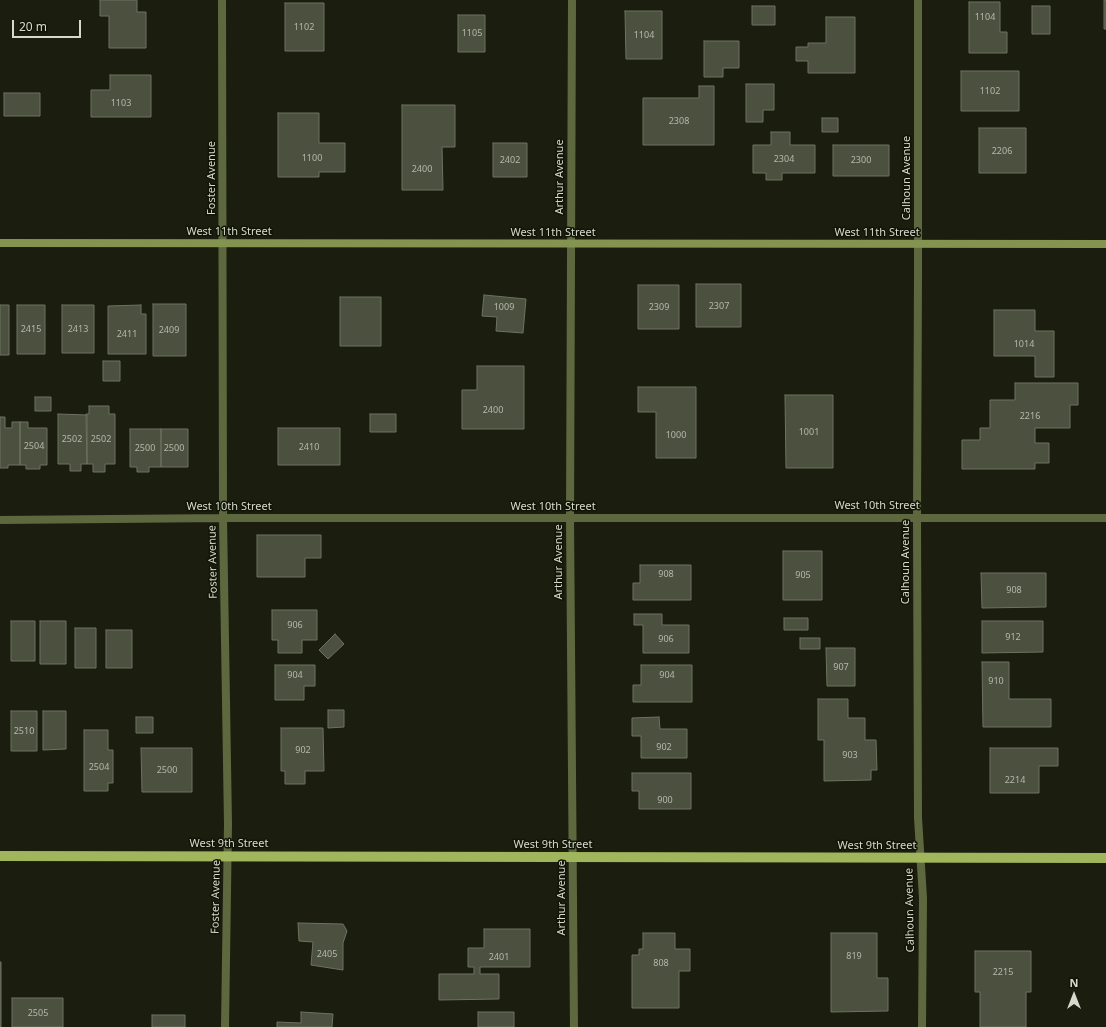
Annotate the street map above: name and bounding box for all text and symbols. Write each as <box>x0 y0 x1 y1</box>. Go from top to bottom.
scale bar <box>14 12 83 38</box>
house number: 1104 <box>975 12 995 22</box>
text: 20 m <box>19 18 47 35</box>
house number: 1102 <box>294 22 314 32</box>
house number: 1105 <box>462 28 482 38</box>
house number: 1104 <box>634 30 654 40</box>
house number: 1102 <box>980 86 1000 96</box>
house number: 1103 <box>111 98 131 108</box>
house number: 2308 <box>669 116 689 126</box>
street label: Calhoun Avenue <box>900 136 914 220</box>
street label: Arthur Avenue <box>553 139 567 215</box>
street label: Foster Avenue <box>205 141 219 215</box>
house number: 2206 <box>992 146 1012 156</box>
house number: 1100 <box>302 153 322 163</box>
house number: 2304 <box>774 154 794 164</box>
house number: 2402 <box>500 155 520 165</box>
house number: 2300 <box>851 155 871 165</box>
house number: 2400 <box>412 164 432 174</box>
street label: West 11th Street <box>186 225 272 239</box>
street label: West 11th Street <box>510 226 596 240</box>
street label: West 11th Street <box>834 226 920 240</box>
house number: 2307 <box>709 301 729 311</box>
house number: 1009 <box>494 302 514 312</box>
house number: 2309 <box>649 302 669 312</box>
house number: 2415 <box>21 324 41 334</box>
house number: 2413 <box>68 324 88 334</box>
house number: 2409 <box>159 325 179 335</box>
house number: 2411 <box>117 329 137 339</box>
house number: 1014 <box>1014 339 1034 349</box>
house number: 2400 <box>483 405 503 415</box>
house number: 2216 <box>1020 411 1040 421</box>
house number: 1001 <box>799 427 819 437</box>
house number: 1000 <box>666 430 686 440</box>
house number: 2502 <box>62 434 82 444</box>
house number: 2502 <box>91 434 111 444</box>
house number: 2504 <box>24 441 44 451</box>
house number: 2410 <box>299 442 319 452</box>
house number: 2500 <box>135 443 155 453</box>
house number: 2500 <box>164 443 184 453</box>
street label: West 10th Street <box>834 499 920 513</box>
street label: West 10th Street <box>186 500 272 514</box>
street label: West 10th Street <box>510 500 596 514</box>
street label: Calhoun Avenue <box>899 520 913 604</box>
street label: Arthur Avenue <box>552 524 566 600</box>
street label: Foster Avenue <box>206 525 220 599</box>
house number: 908 <box>658 569 674 579</box>
house number: 905 <box>795 570 811 580</box>
house number: 908 <box>1006 585 1022 595</box>
house number: 906 <box>287 620 303 630</box>
house number: 912 <box>1005 632 1021 642</box>
house number: 906 <box>658 634 674 644</box>
house number: 907 <box>833 662 849 672</box>
house number: 904 <box>287 670 303 680</box>
house number: 904 <box>659 670 675 680</box>
house number: 910 <box>988 676 1004 686</box>
house number: 2510 <box>14 726 34 736</box>
house number: 902 <box>656 742 672 752</box>
house number: 902 <box>295 745 311 755</box>
house number: 903 <box>842 750 858 760</box>
house number: 2504 <box>89 762 109 772</box>
house number: 2500 <box>157 765 177 775</box>
house number: 2214 <box>1005 775 1025 785</box>
house number: 900 <box>657 795 673 805</box>
street label: West 9th Street <box>190 837 268 851</box>
street label: West 9th Street <box>514 838 592 852</box>
street label: West 9th Street <box>838 839 916 853</box>
street label: Foster Avenue <box>209 860 223 934</box>
street label: Arthur Avenue <box>555 860 569 936</box>
street label: Calhoun Avenue <box>903 868 917 952</box>
house number: 2405 <box>317 949 337 959</box>
house number: 819 <box>846 951 862 961</box>
house number: 2401 <box>489 952 509 962</box>
house number: 808 <box>653 958 669 968</box>
house number: 2215 <box>993 967 1013 977</box>
north arrow <box>1054 975 1094 1015</box>
text: N <box>1070 975 1078 990</box>
house number: 2505 <box>28 1008 48 1018</box>

